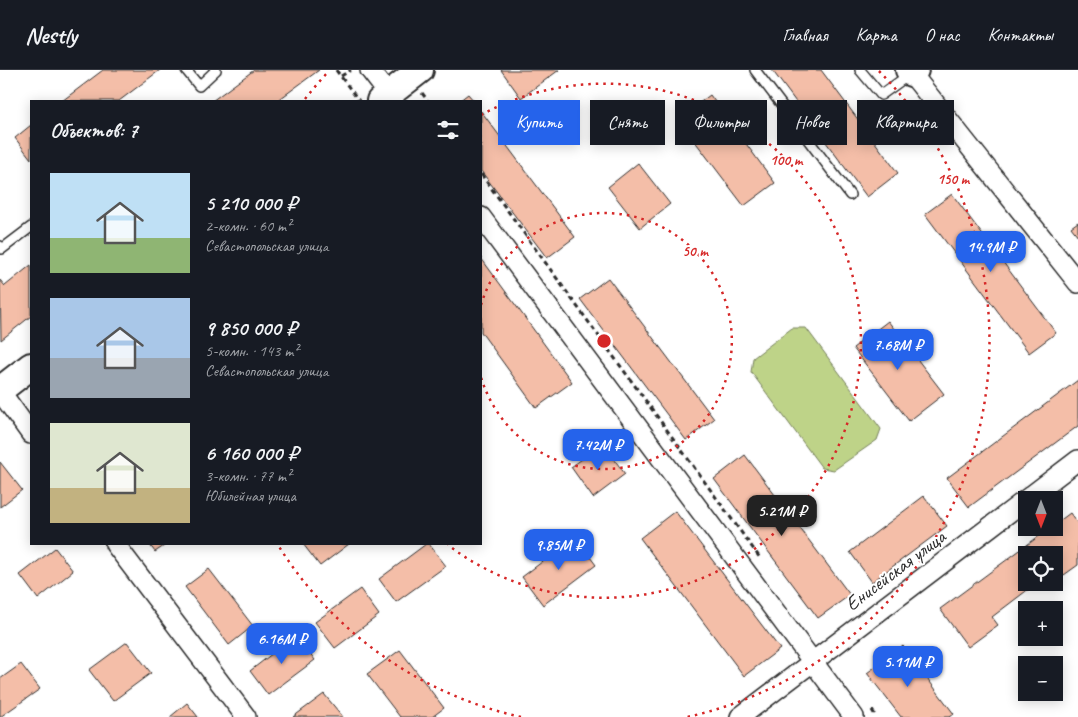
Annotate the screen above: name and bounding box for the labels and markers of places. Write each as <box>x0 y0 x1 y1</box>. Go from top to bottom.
pin: 14.9M ₽ <box>945 230 1037 273</box>
pin: 7.68M ₽ <box>852 328 944 371</box>
centre of rings <box>595 332 613 350</box>
pin: 7.42M ₽ <box>552 428 644 471</box>
pin: 5.21M ₽ <box>736 494 828 537</box>
pin: 9.85M ₽ <box>513 528 605 571</box>
pin: 6.16M ₽ <box>236 622 328 665</box>
pin: 5.11M ₽ <box>862 646 954 688</box>

